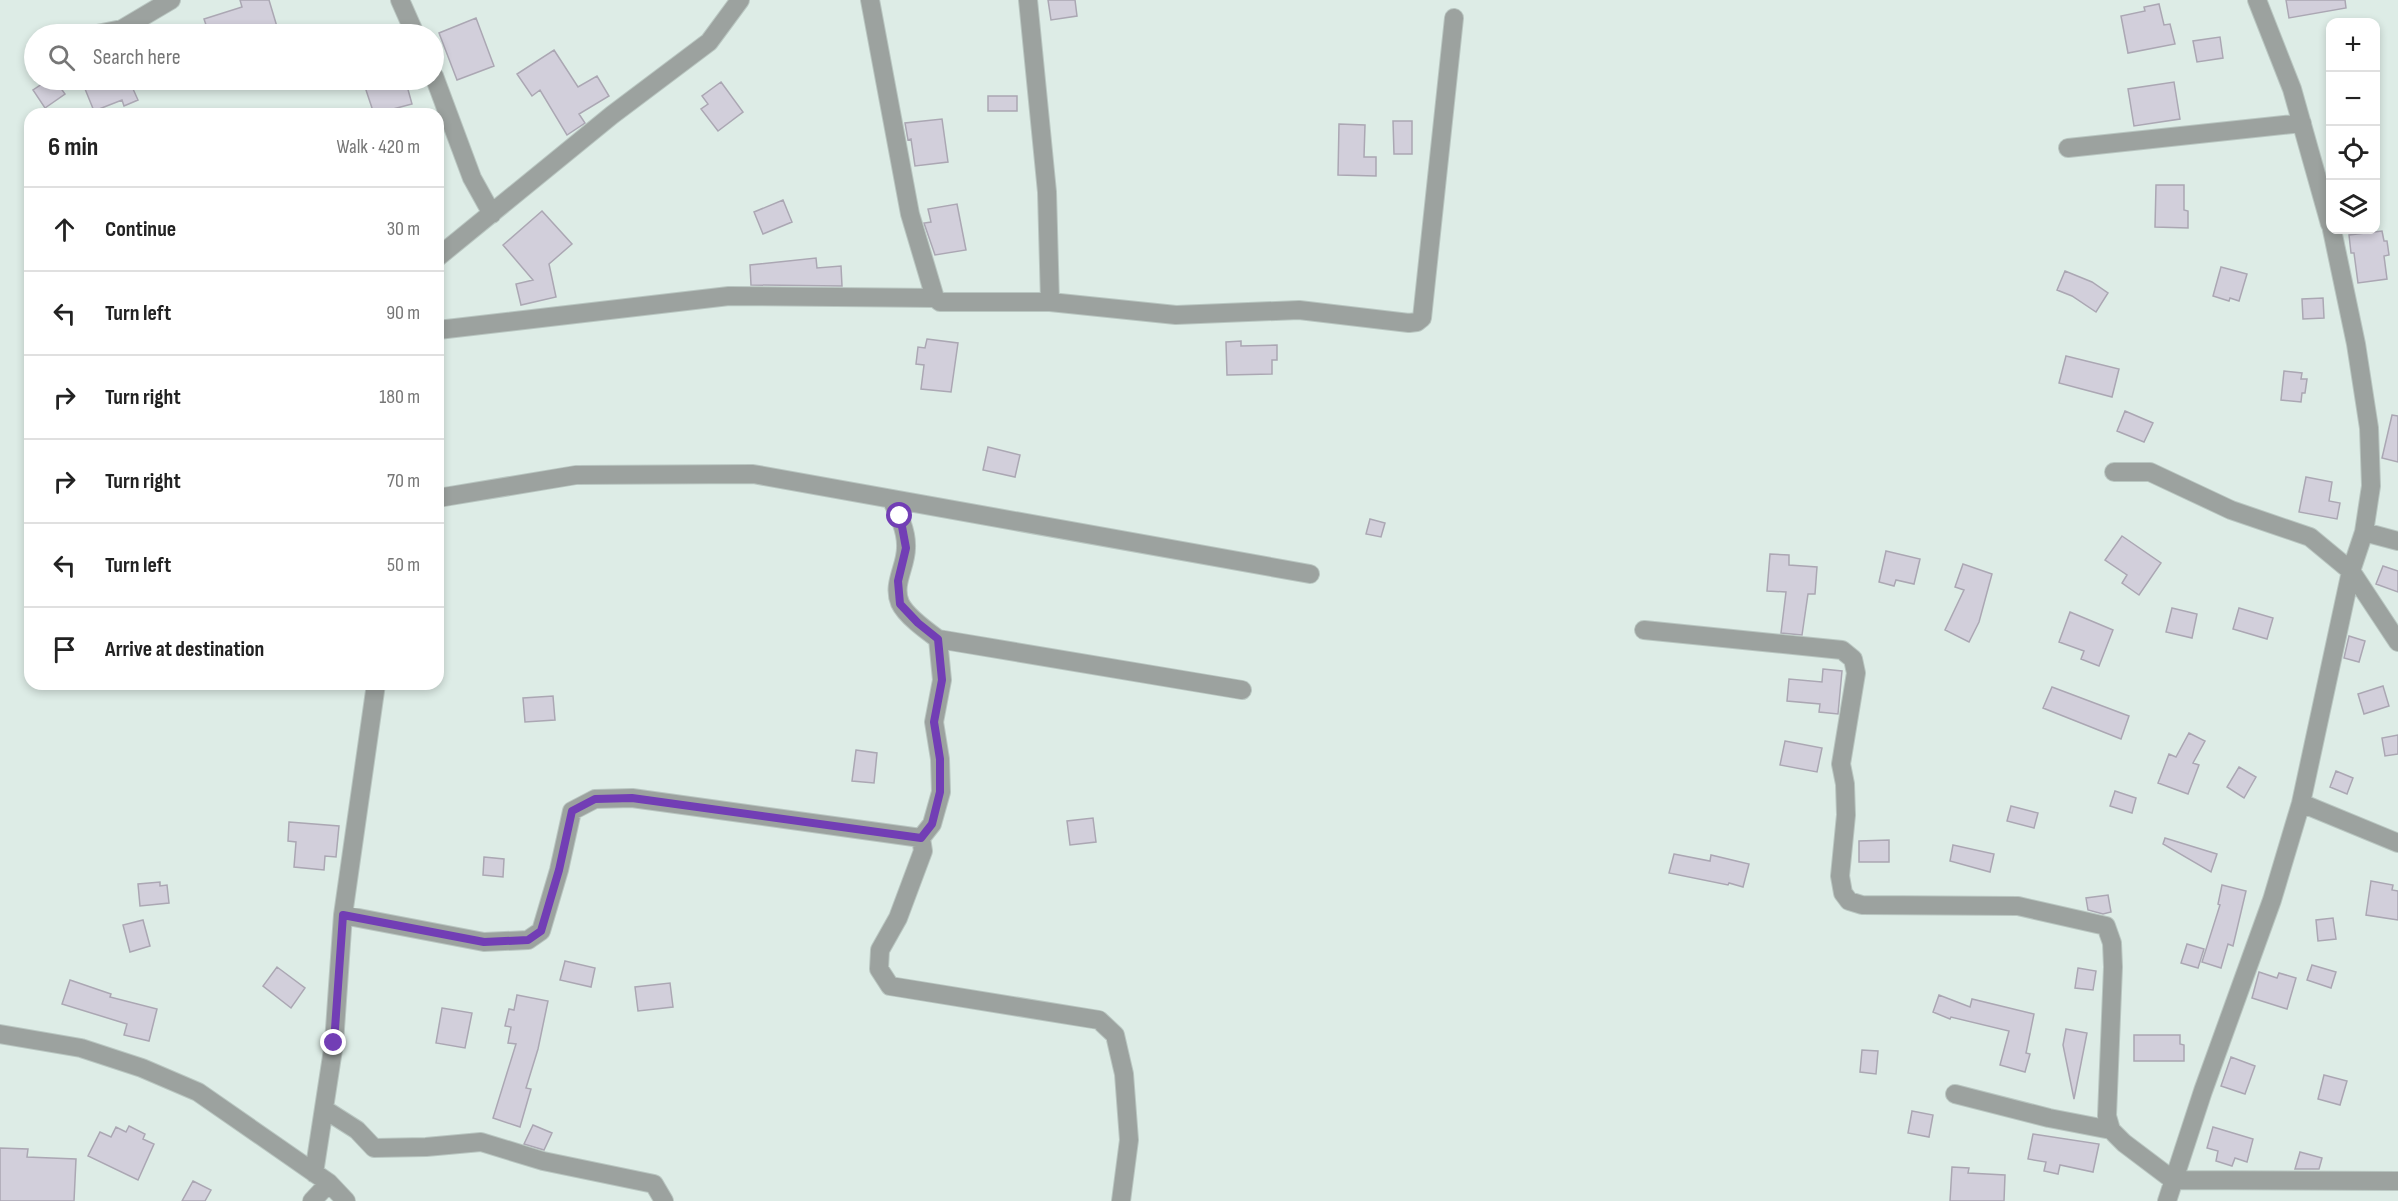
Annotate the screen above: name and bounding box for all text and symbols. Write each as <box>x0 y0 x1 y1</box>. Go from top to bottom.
map controls <box>2326 18 2380 234</box>
button: + <box>2326 18 2380 72</box>
search box <box>24 24 444 90</box>
icon: search <box>45 41 78 74</box>
text: Search here <box>93 44 180 71</box>
button: − <box>2326 72 2380 126</box>
button: locate <box>2326 126 2380 180</box>
text: 6 min <box>48 132 98 163</box>
text: Walk · 420 m <box>336 135 420 159</box>
button: layers <box>2326 180 2380 234</box>
icon: ahead <box>48 213 81 246</box>
text: Continue <box>105 216 176 243</box>
text: 30 m <box>387 217 420 241</box>
icon: left <box>48 297 81 330</box>
text: Turn left <box>105 300 171 327</box>
text: 90 m <box>386 301 420 325</box>
icon: right <box>48 381 81 414</box>
text: Turn right <box>105 384 181 411</box>
text: 180 m <box>379 385 420 409</box>
icon: right <box>48 465 81 498</box>
text: Turn right <box>105 468 181 495</box>
text: 70 m <box>387 469 420 493</box>
route start <box>886 502 912 528</box>
icon: left <box>48 549 81 582</box>
text: Turn left <box>105 552 171 579</box>
text: 50 m <box>387 553 420 577</box>
icon: arrive <box>48 633 81 666</box>
text: Arrive at destination <box>105 636 264 663</box>
route end <box>320 1029 346 1055</box>

